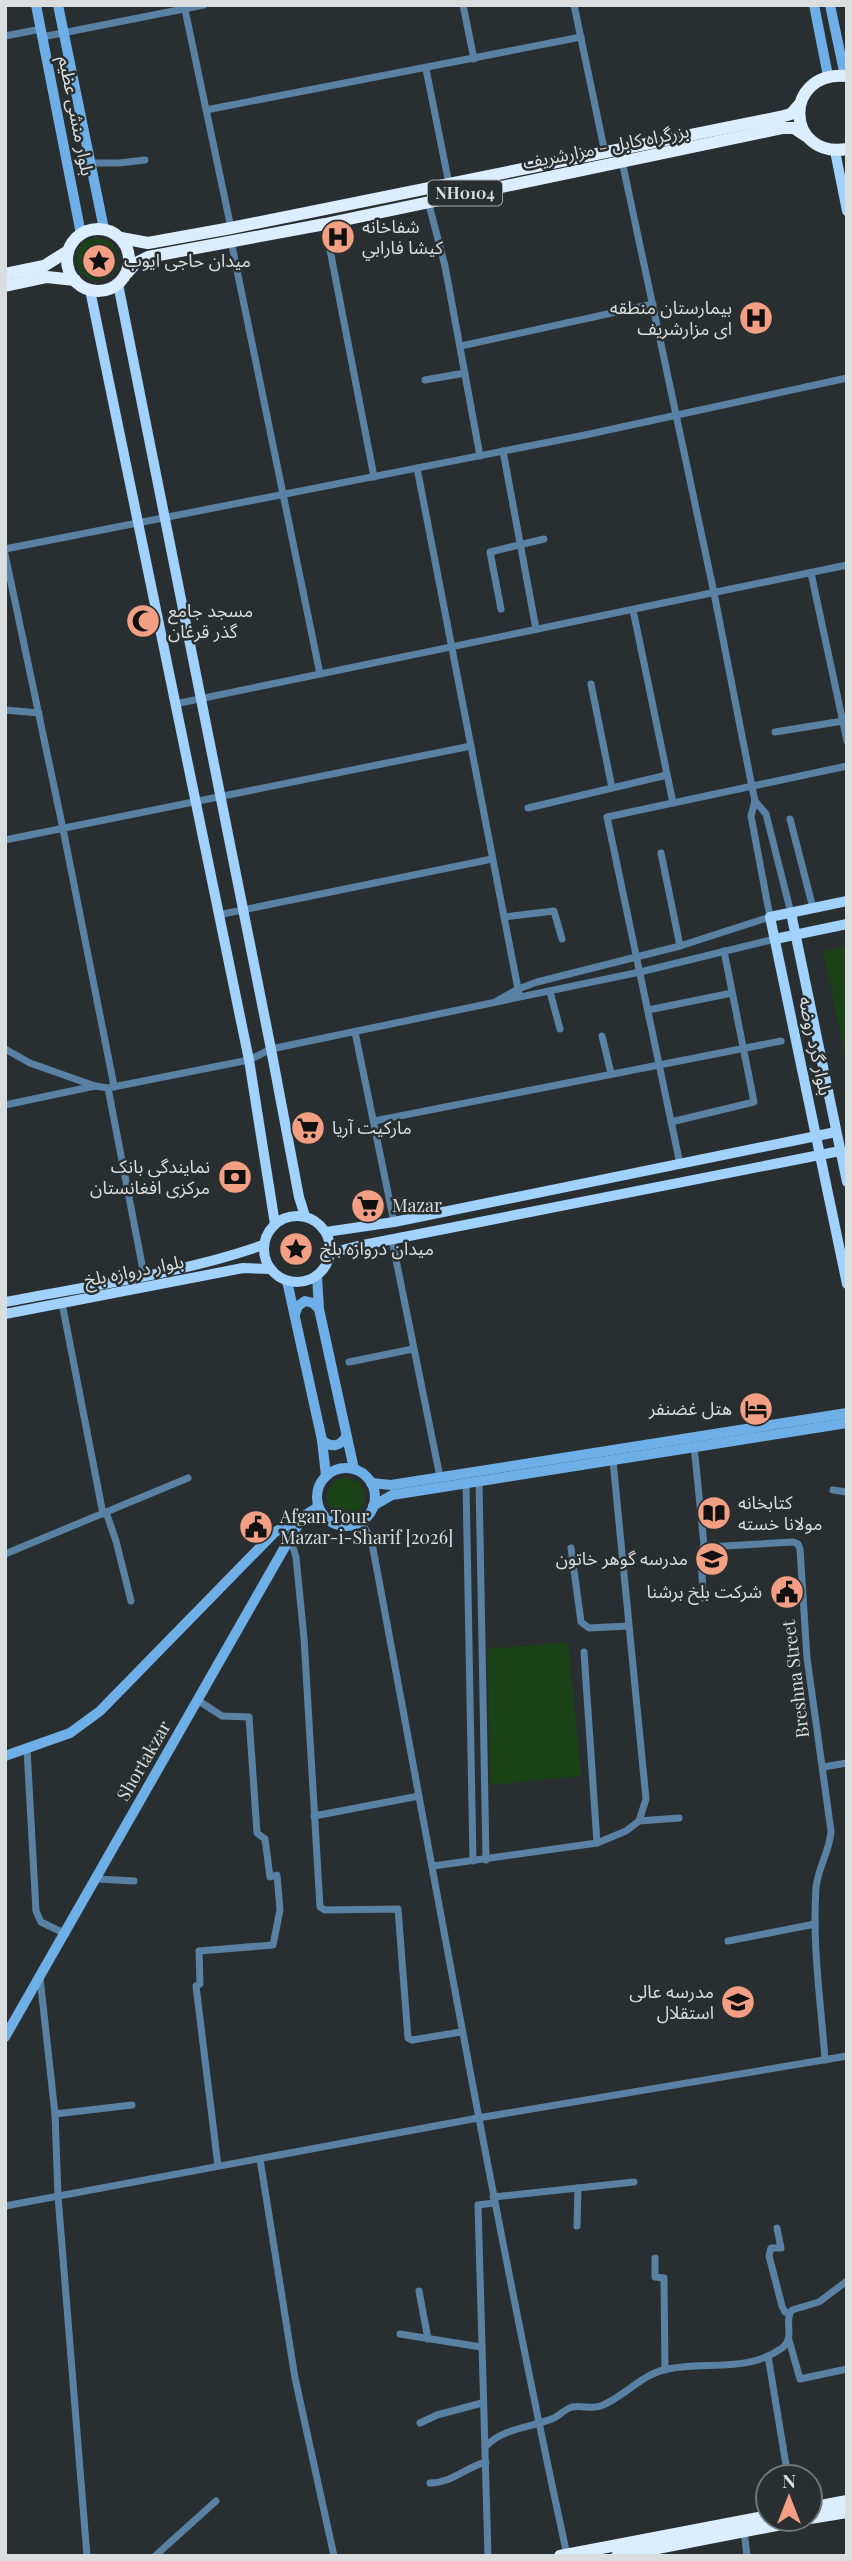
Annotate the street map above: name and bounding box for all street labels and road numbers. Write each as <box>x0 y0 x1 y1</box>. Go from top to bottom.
street label: بلوار منشی عظیم <box>52 54 100 178</box>
street label: بزرگراه کابل - مزارشریف <box>521 118 691 174</box>
road number: NH0104 <box>428 181 502 206</box>
street label: بلوار گرد روضه <box>794 994 838 1098</box>
street label: بلوار دروازه بلخ <box>82 1249 186 1293</box>
street label: Breshna Street <box>776 1618 814 1740</box>
street label: Shortakzar <box>110 1716 176 1805</box>

